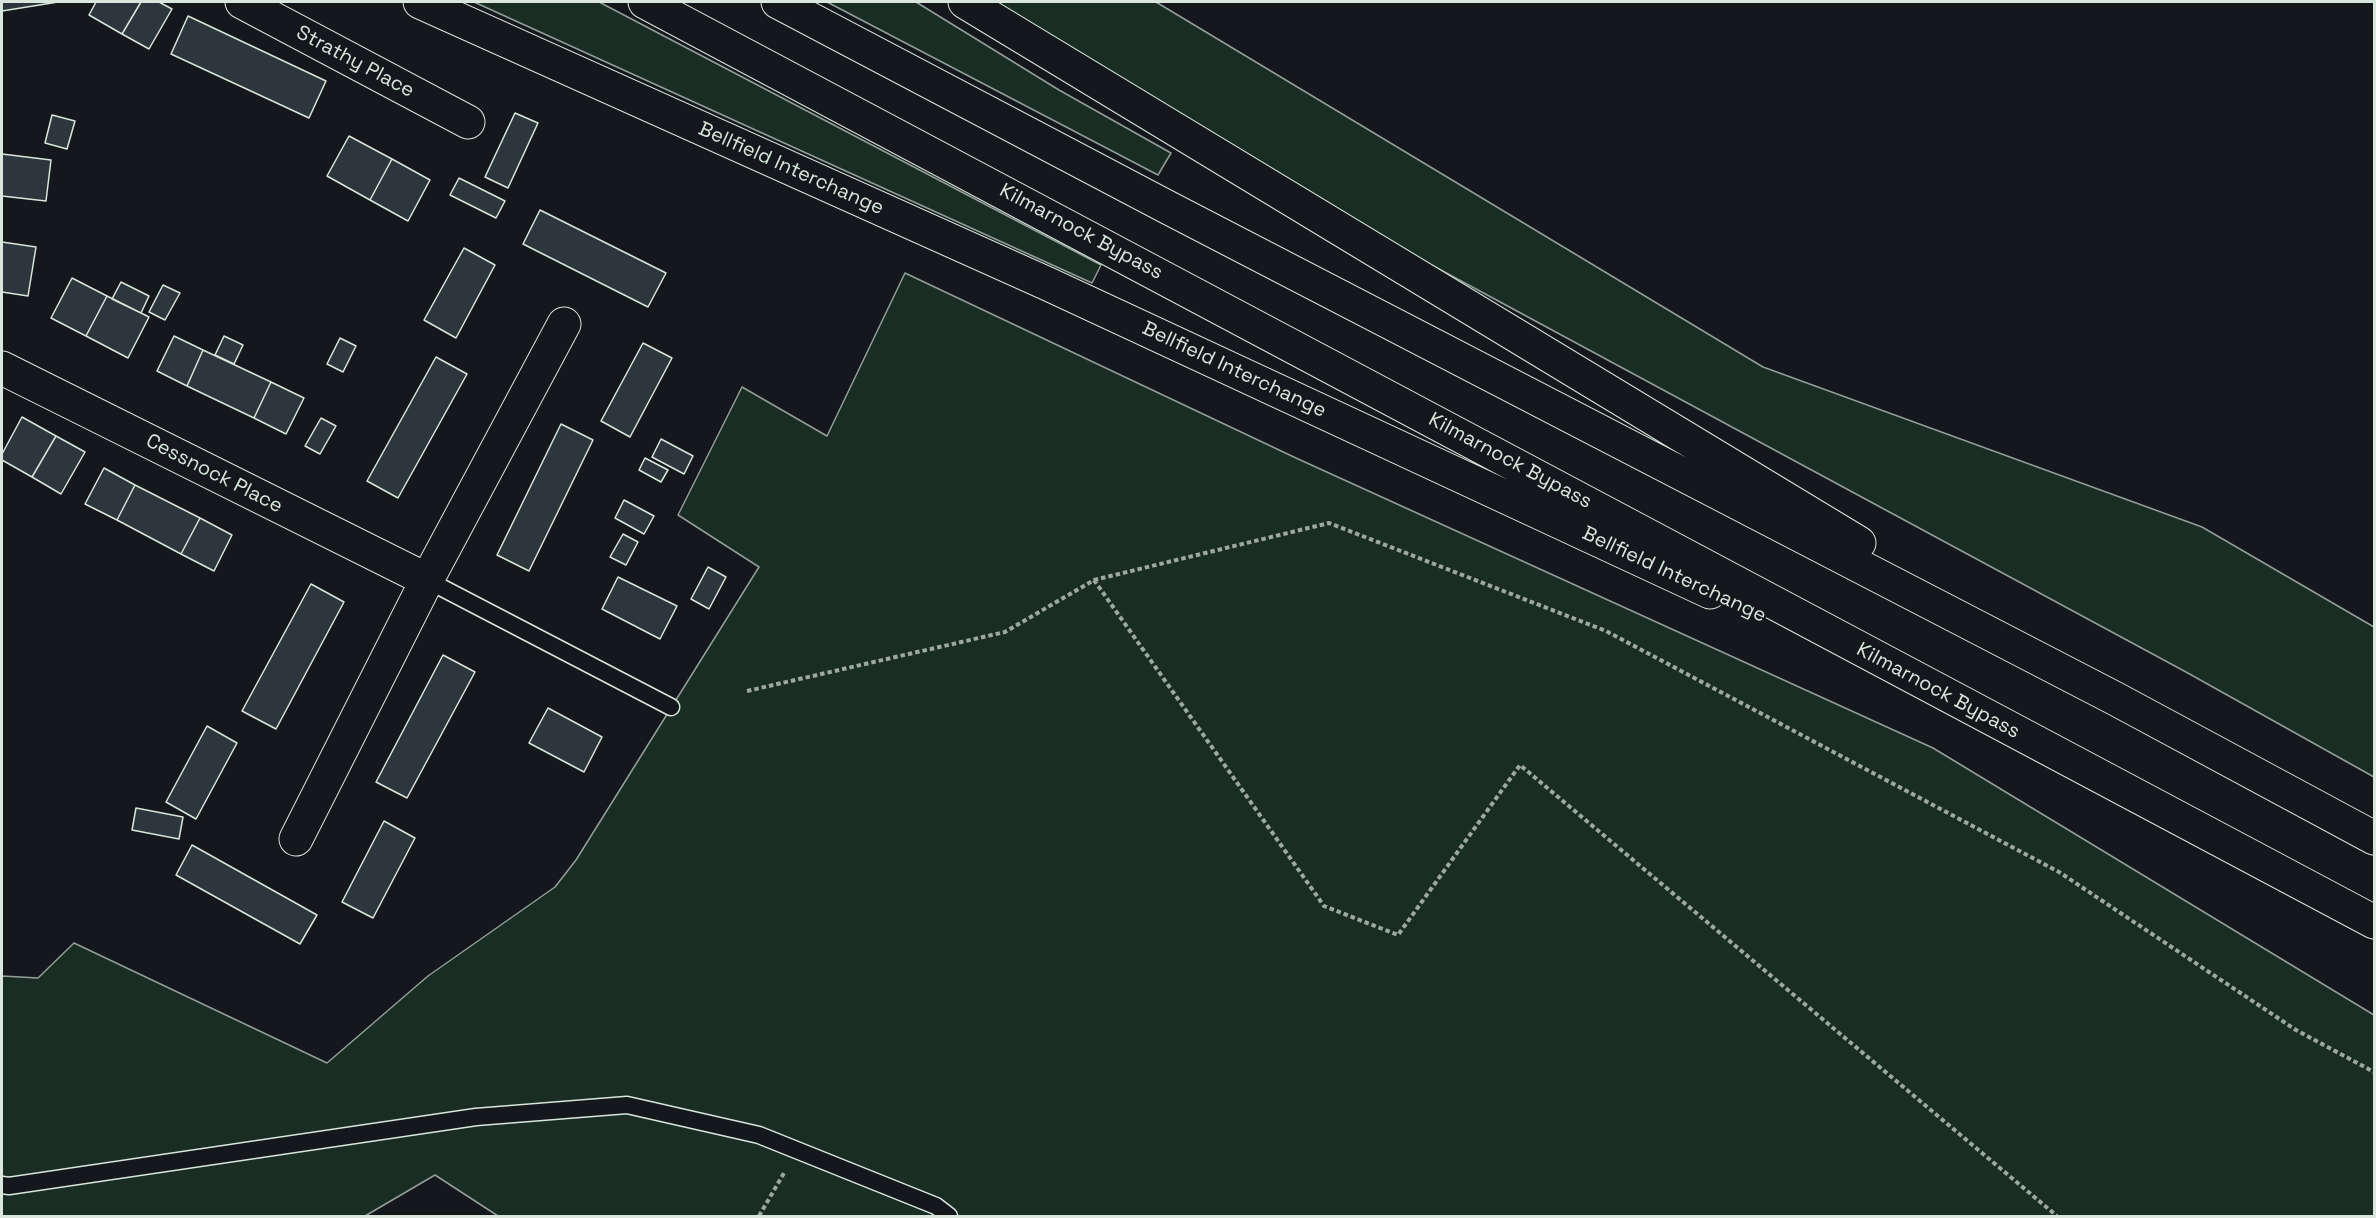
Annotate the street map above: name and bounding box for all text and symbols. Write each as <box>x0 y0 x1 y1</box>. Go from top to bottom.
street label: Strathy Place <box>292 21 418 103</box>
street label: Bellfield Interchange <box>695 117 887 221</box>
street label: Kilmarnock Bypass <box>995 179 1167 285</box>
street label: Bellfield Interchange <box>1138 317 1330 423</box>
street label: Kilmarnock Bypass <box>1424 408 1596 514</box>
street label: Cessnock Place <box>142 429 286 519</box>
street label: Bellfield Interchange <box>1578 522 1770 628</box>
street label: Kilmarnock Bypass <box>1852 638 2024 744</box>

